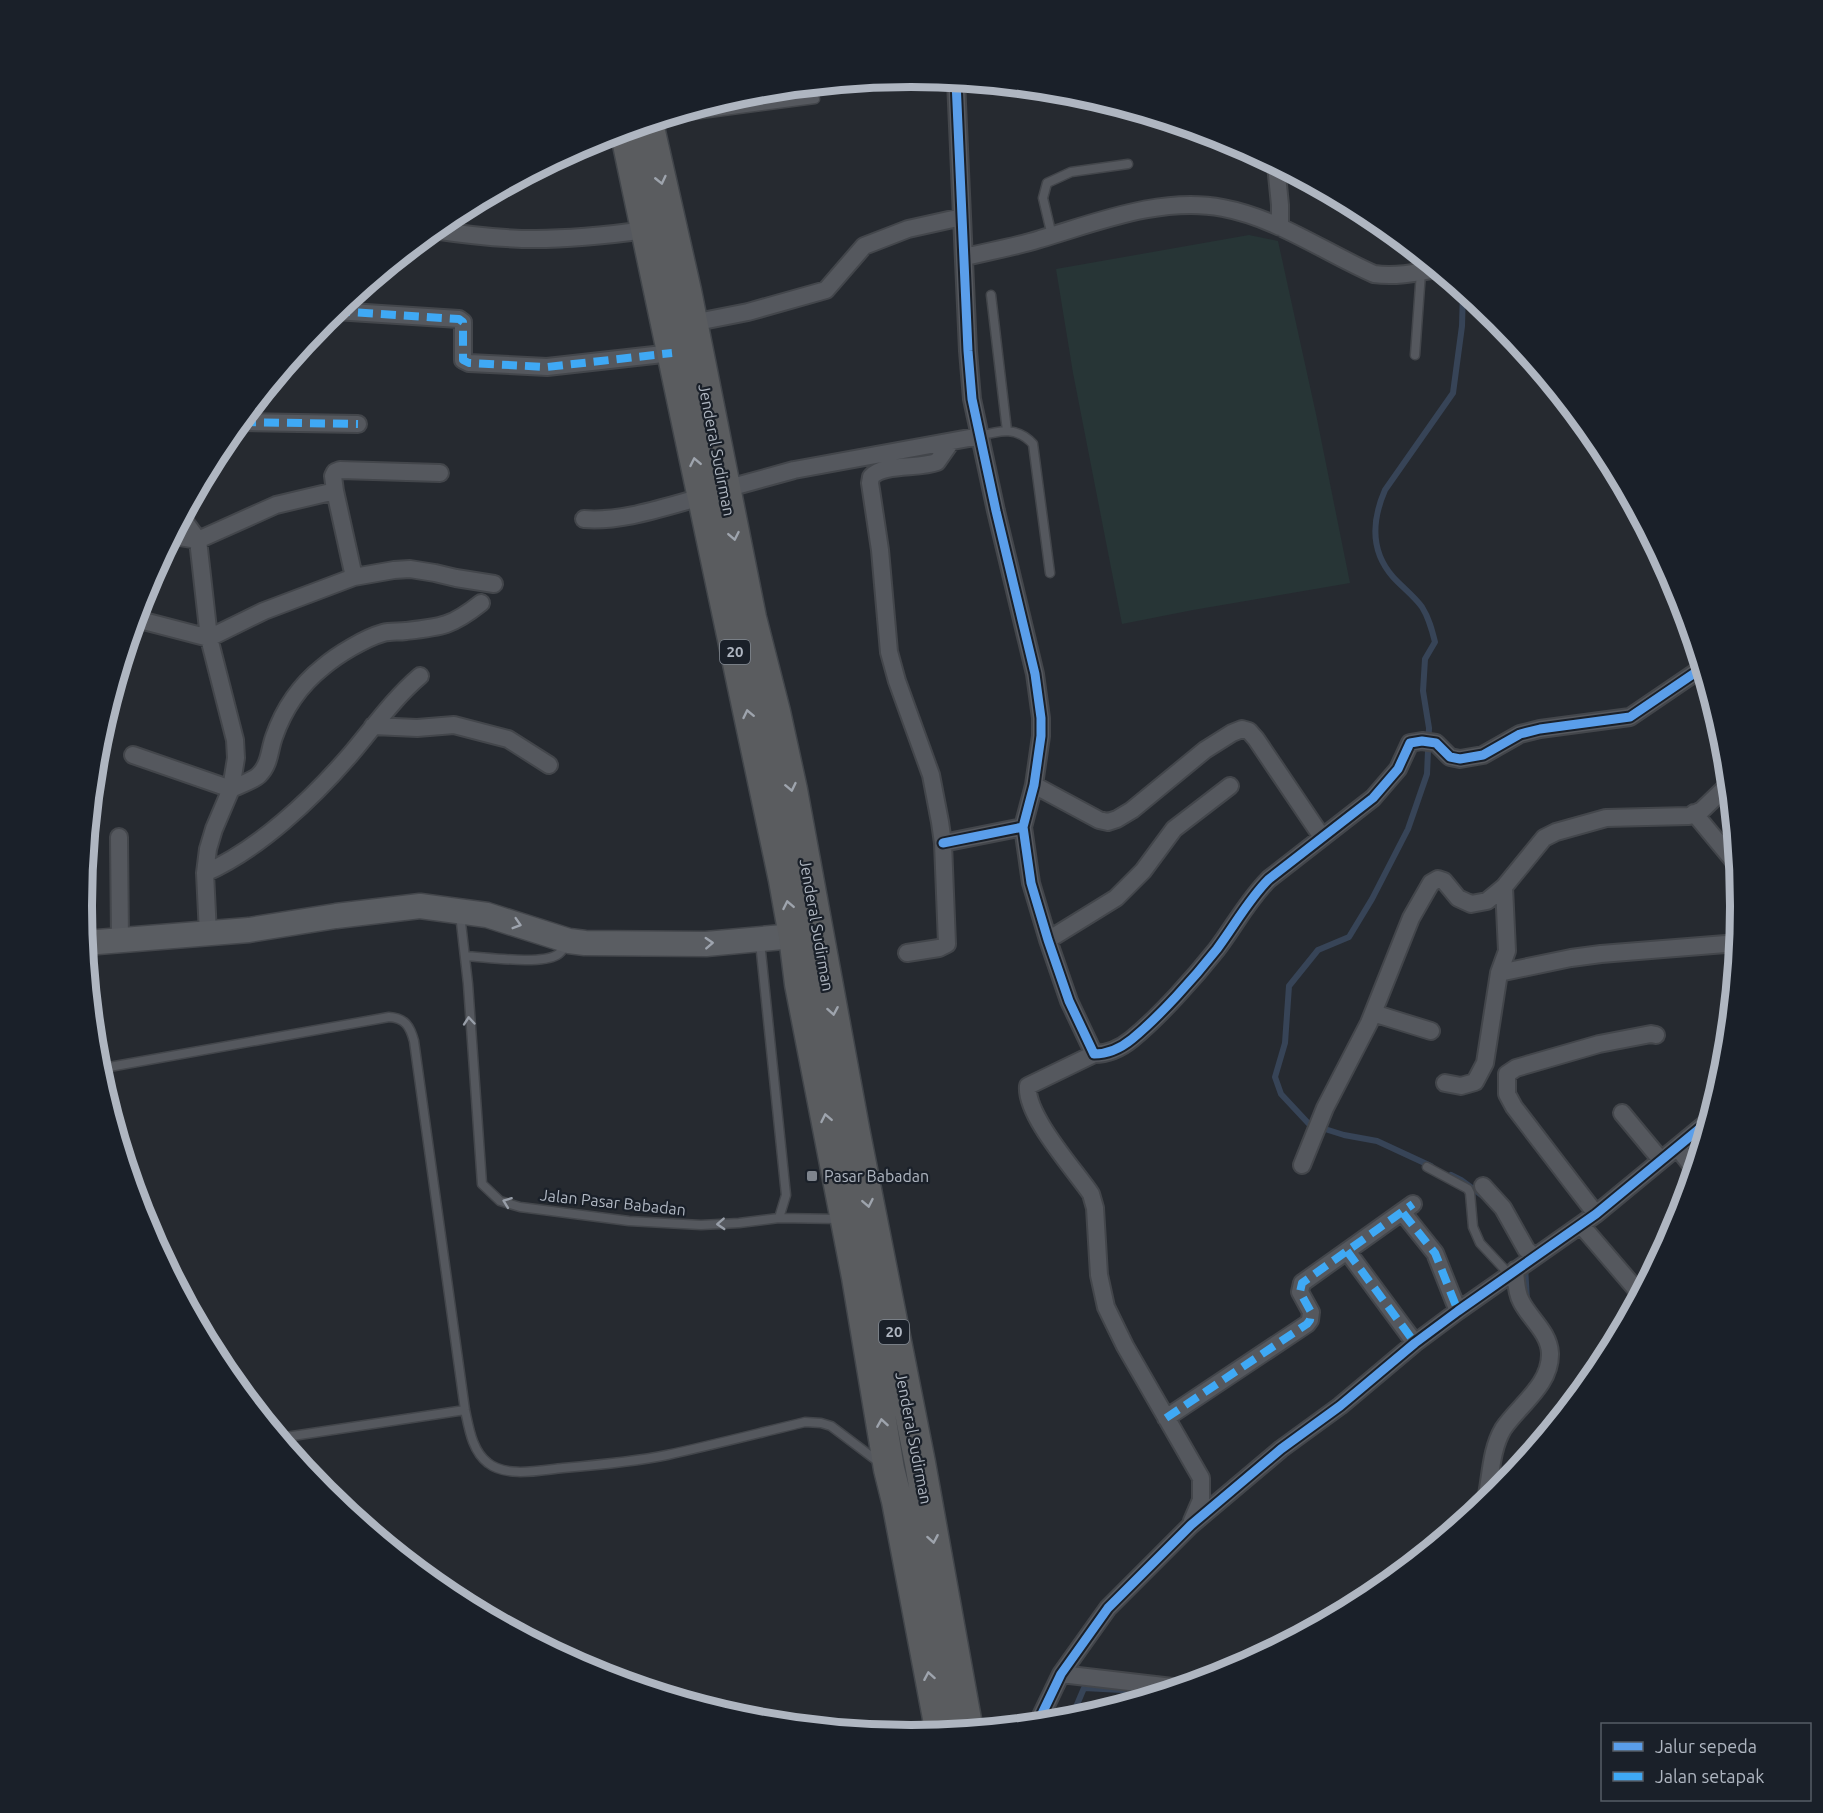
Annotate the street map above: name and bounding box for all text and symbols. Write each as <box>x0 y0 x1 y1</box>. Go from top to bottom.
one-way arrow <box>654 175 667 185</box>
street label: Jenderal Sudirman <box>695 382 739 518</box>
one-way arrow <box>689 457 702 467</box>
one-way arrow <box>727 530 740 540</box>
road number: 20 <box>720 640 750 664</box>
one-way arrow <box>742 710 755 720</box>
one-way arrow <box>784 782 797 792</box>
street label: Jenderal Sudirman <box>796 857 838 993</box>
one-way arrow <box>782 900 795 910</box>
one-way arrow <box>511 917 522 929</box>
one-way arrow <box>704 937 713 950</box>
one-way arrow <box>826 1006 839 1016</box>
one-way arrow <box>463 1017 476 1026</box>
one-way arrow <box>821 1113 834 1123</box>
place label: Pasar Babadan <box>824 1167 929 1185</box>
marker: Pasar Babadan <box>805 1169 819 1183</box>
street label: Jalan Pasar Babadan <box>539 1185 687 1219</box>
one-way arrow <box>502 1197 513 1210</box>
one-way arrow <box>861 1198 874 1208</box>
one-way arrow <box>716 1218 725 1231</box>
road number: 20 <box>879 1320 909 1344</box>
street label: Jenderal Sudirman <box>892 1370 936 1506</box>
one-way arrow <box>876 1418 888 1427</box>
one-way arrow <box>926 1534 939 1544</box>
one-way arrow <box>923 1672 936 1682</box>
legend <box>1601 1723 1811 1801</box>
text: Jalur sepeda <box>1655 1736 1757 1756</box>
text: Jalan setapak <box>1655 1766 1764 1786</box>

